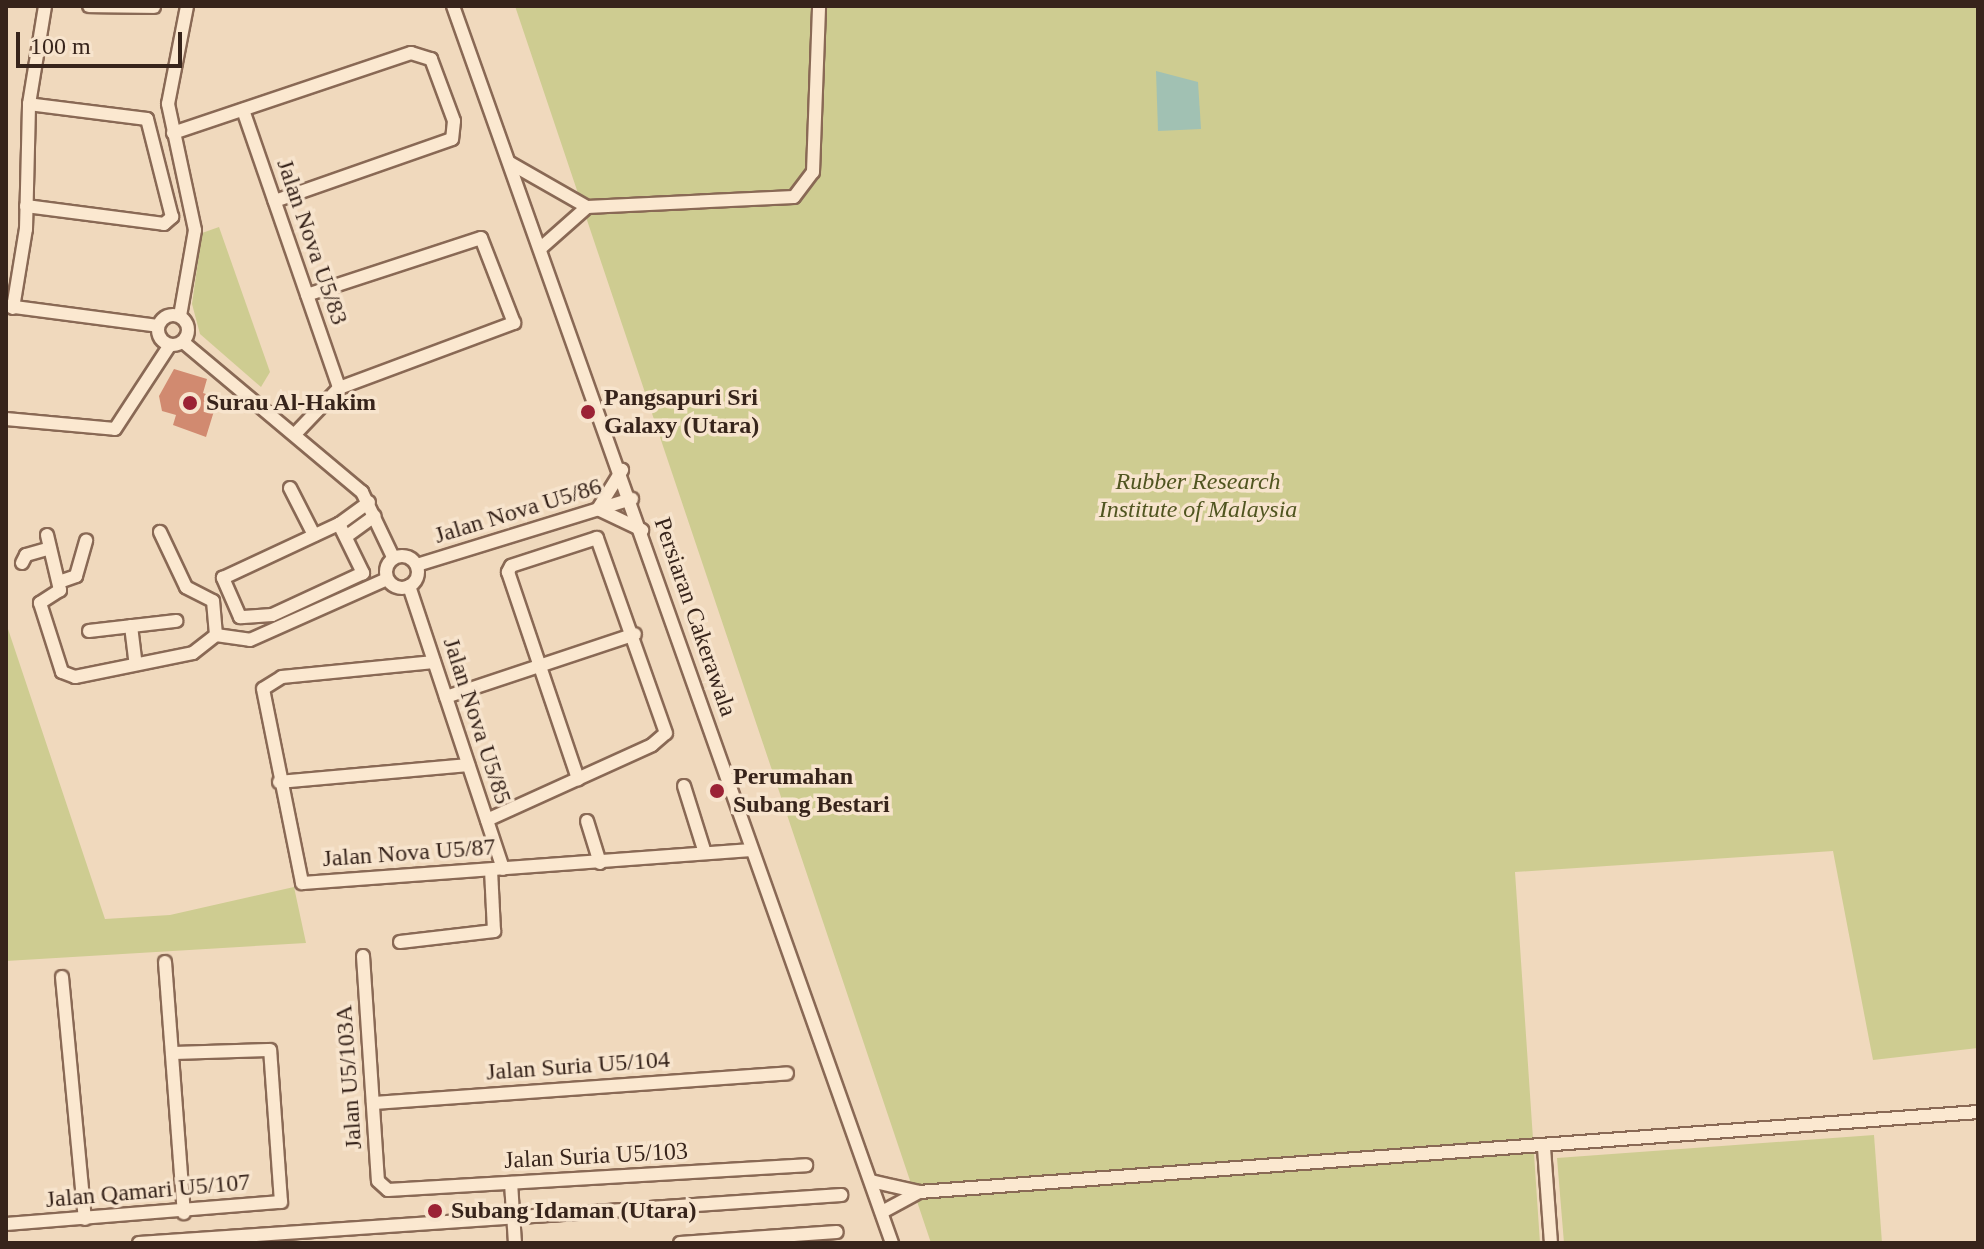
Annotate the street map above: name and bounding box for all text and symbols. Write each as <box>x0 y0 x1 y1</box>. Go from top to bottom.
scale bar <box>20 16 186 66</box>
text: 100 m <box>30 33 91 59</box>
street label: Jalan Nova U5/83 <box>266 145 358 339</box>
place label: Pangsapuri Sri Galaxy (Utara) <box>604 384 776 440</box>
place label: Surau Al-Hakim <box>206 389 390 417</box>
marker: Surau Al-Hakim <box>181 394 199 412</box>
marker: Pangsapuri Sri Galaxy (Utara) <box>579 403 597 421</box>
park label: Rubber Research Institute of Malaysia <box>1086 468 1310 524</box>
street label: Jalan Nova U5/86 <box>420 469 616 553</box>
street label: Persiaran Cakerawala <box>642 499 748 735</box>
street label: Jalan Nova U5/85 <box>433 623 521 819</box>
place label: Perumahan Subang Bestari <box>733 763 910 819</box>
marker: Perumahan Subang Bestari <box>708 782 726 800</box>
street label: Jalan Nova U5/87 <box>310 832 508 874</box>
street label: Jalan U5/103A <box>329 996 369 1158</box>
street label: Jalan Suria U5/104 <box>472 1044 684 1088</box>
street label: Jalan Suria U5/103 <box>490 1136 702 1176</box>
street label: Jalan Qamari U5/107 <box>30 1166 266 1216</box>
place label: Subang Idaman (Utara) <box>451 1197 725 1225</box>
marker: Subang Idaman (Utara) <box>426 1202 444 1220</box>

